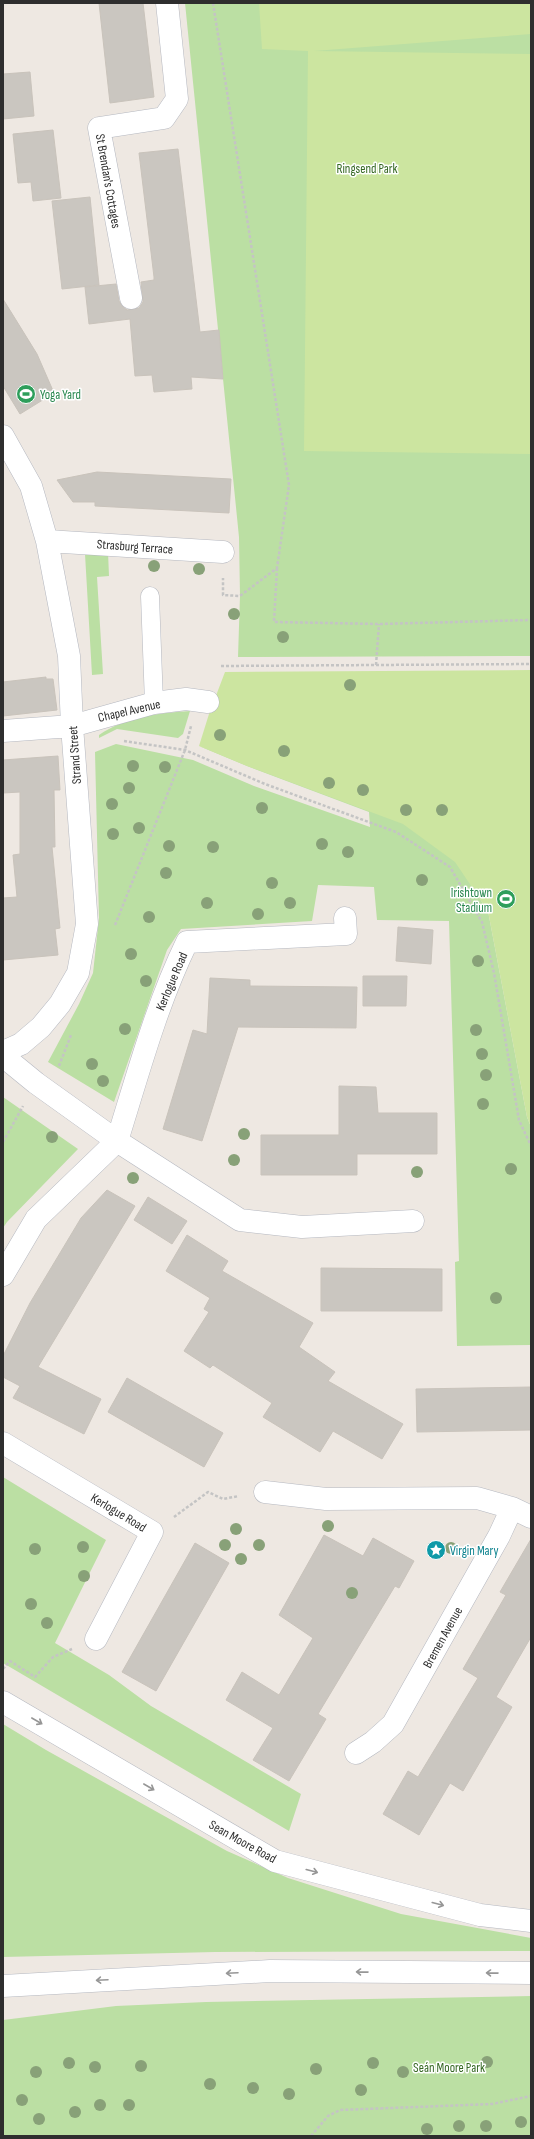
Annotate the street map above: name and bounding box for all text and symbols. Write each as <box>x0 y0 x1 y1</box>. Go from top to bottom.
street label: St Brendan's Cottages <box>92 133 124 230</box>
park label: Ringsend Park <box>336 161 398 177</box>
sports icon: Yoga Yard <box>15 383 37 405</box>
place label: Yoga Yard <box>40 387 81 403</box>
street label: Strasburg Terrace <box>96 536 174 558</box>
street label: Chapel Avenue <box>96 696 162 726</box>
street label: Strand Street <box>65 725 85 785</box>
place label: Irishtown Stadium <box>451 885 492 916</box>
sports icon: Irishtown Stadium <box>495 888 517 910</box>
street label: Kerlogue Road <box>152 950 191 1013</box>
street label: Kerlogue Road <box>88 1490 149 1536</box>
place icon: Virgin Mary <box>425 1539 447 1561</box>
place label: Virgin Mary <box>450 1543 498 1559</box>
street label: Bremen Avenue <box>420 1604 466 1671</box>
one-way arrow <box>31 1718 43 1726</box>
one-way arrow <box>143 1783 154 1791</box>
street label: Sean Moore Road <box>206 1817 279 1867</box>
one-way arrow <box>306 1867 319 1875</box>
one-way arrow <box>431 1901 444 1908</box>
one-way arrow <box>356 1968 369 1976</box>
one-way arrow <box>226 1969 239 1977</box>
one-way arrow <box>486 1969 499 1977</box>
one-way arrow <box>96 1977 109 1984</box>
park label: Seán Moore Park <box>413 2060 485 2076</box>

